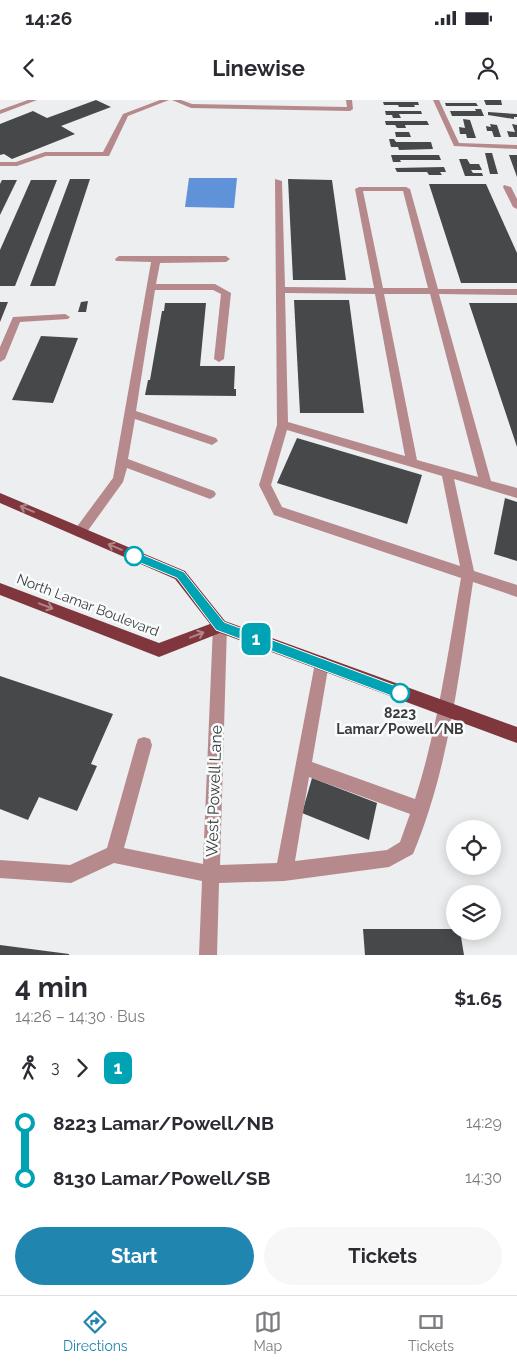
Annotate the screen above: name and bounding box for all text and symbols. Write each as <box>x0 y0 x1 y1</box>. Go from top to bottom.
text: 14:26 <box>25 7 72 29</box>
icon: back <box>15 54 43 82</box>
icon: person <box>474 54 502 82</box>
text: Linewise <box>212 55 305 81</box>
one-way arrow <box>20 504 35 514</box>
one-way arrow <box>108 542 123 551</box>
unlabelled marker <box>124 546 144 566</box>
street label: North Lamar Boulevard <box>15 570 161 640</box>
one-way arrow <box>37 602 53 611</box>
line badge: 1 <box>240 623 272 655</box>
text: 1 <box>252 628 260 649</box>
one-way arrow <box>189 630 204 639</box>
marker: 8223 Lamar/Powell/NB <box>390 683 410 703</box>
place label: 8223 Lamar/Powell/NB <box>336 705 464 737</box>
street label: West Powell Lane <box>202 724 226 858</box>
map controls <box>446 820 501 940</box>
button: locate <box>446 820 501 875</box>
button: layers <box>446 885 501 940</box>
text: 4 min <box>15 971 88 1004</box>
text: $1.65 <box>454 987 502 1009</box>
text: 14:26 – 14:30 · Bus <box>15 1007 145 1026</box>
icon: walk <box>15 1054 43 1082</box>
icon: forward <box>68 1054 96 1082</box>
text: 1 <box>114 1057 122 1078</box>
text: 3 <box>51 1058 60 1077</box>
text: 8223 Lamar/Powell/NB <box>53 1112 274 1134</box>
text: 14:29 <box>466 1113 502 1132</box>
text: 8130 Lamar/Powell/SB <box>53 1167 270 1189</box>
text: 14:30 <box>465 1168 502 1187</box>
button: Start <box>15 1227 254 1285</box>
button: Tickets <box>264 1227 502 1285</box>
tab: Directions <box>63 1308 128 1354</box>
tab: Map <box>254 1308 282 1354</box>
tab: Tickets <box>408 1308 454 1354</box>

